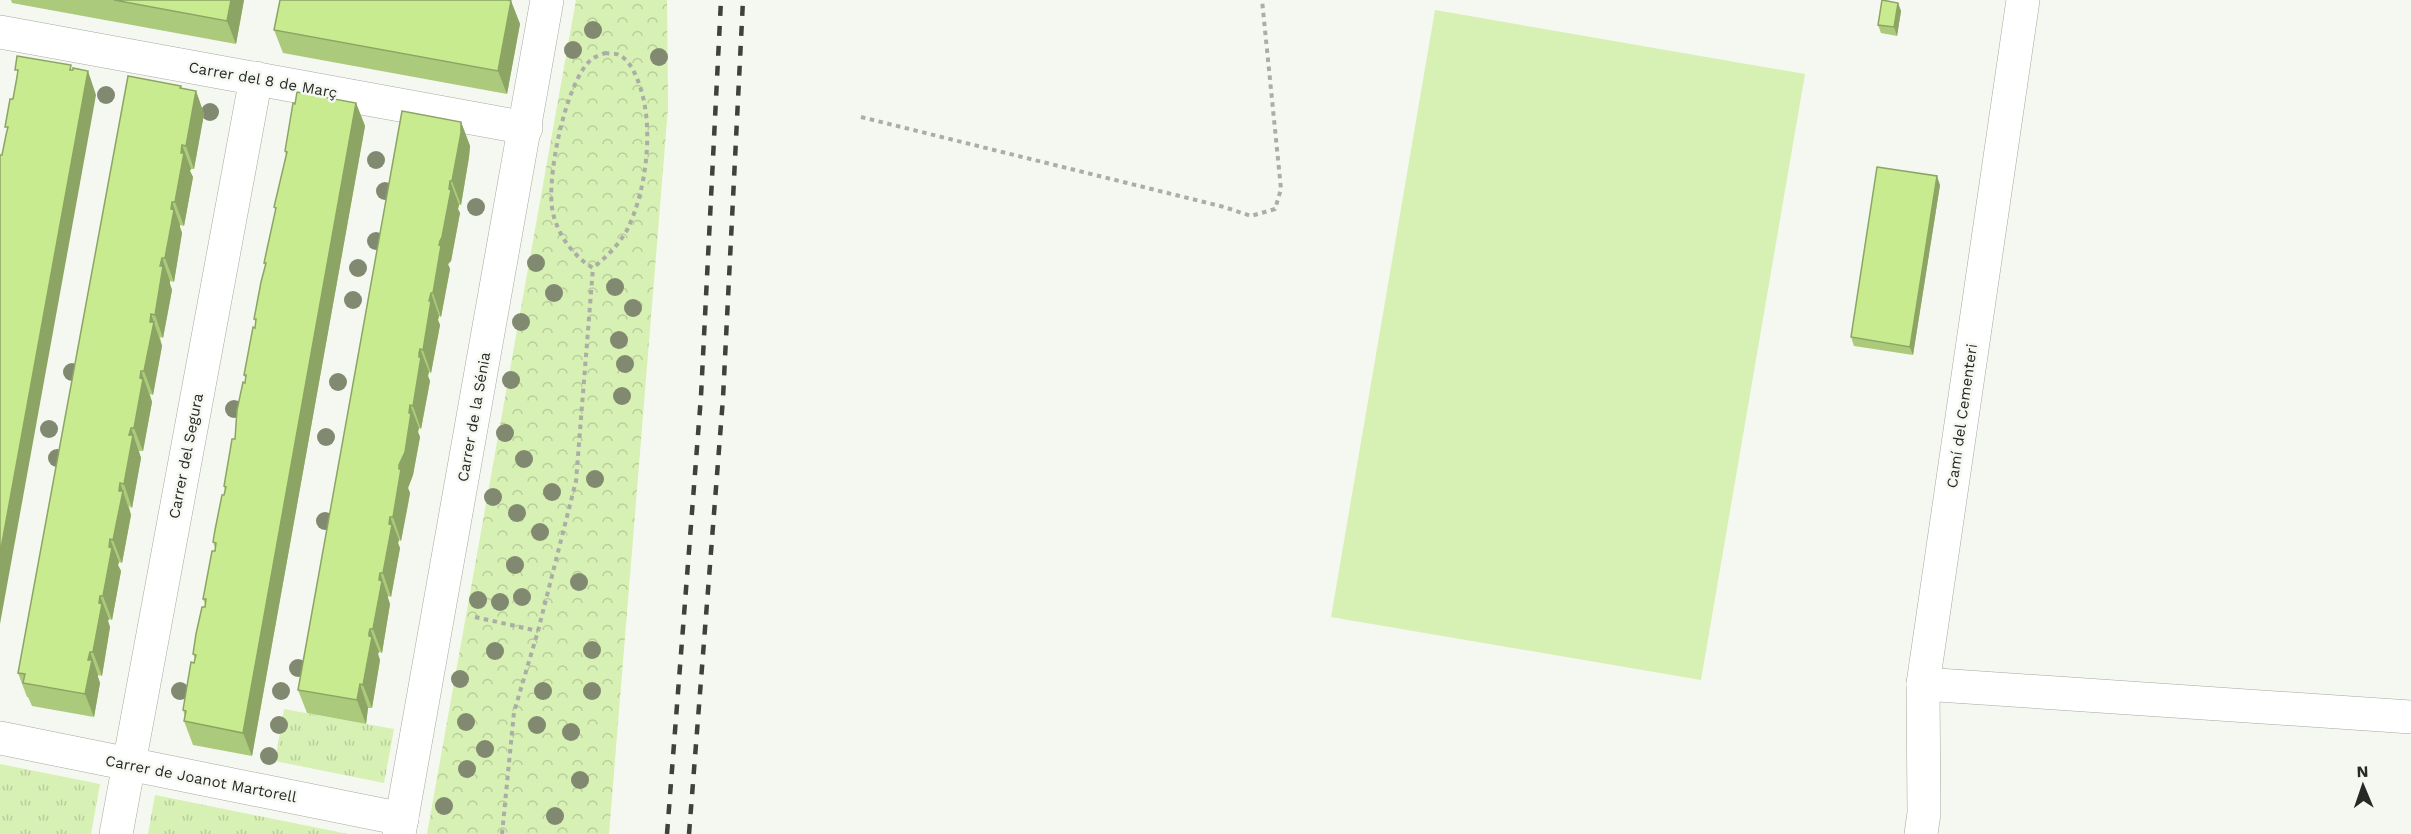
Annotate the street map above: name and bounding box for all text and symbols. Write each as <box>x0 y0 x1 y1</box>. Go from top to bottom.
street label: Carrer del 8 de Març <box>187 58 339 102</box>
street label: Camí del Cementeri <box>1943 343 1981 489</box>
street label: Carrer de la Sénia <box>454 350 494 483</box>
street label: Carrer del Segura <box>165 391 207 520</box>
street label: Carrer de Joanot Martorell <box>104 752 299 806</box>
north arrow <box>2333 756 2393 816</box>
text: N <box>2356 762 2369 781</box>

